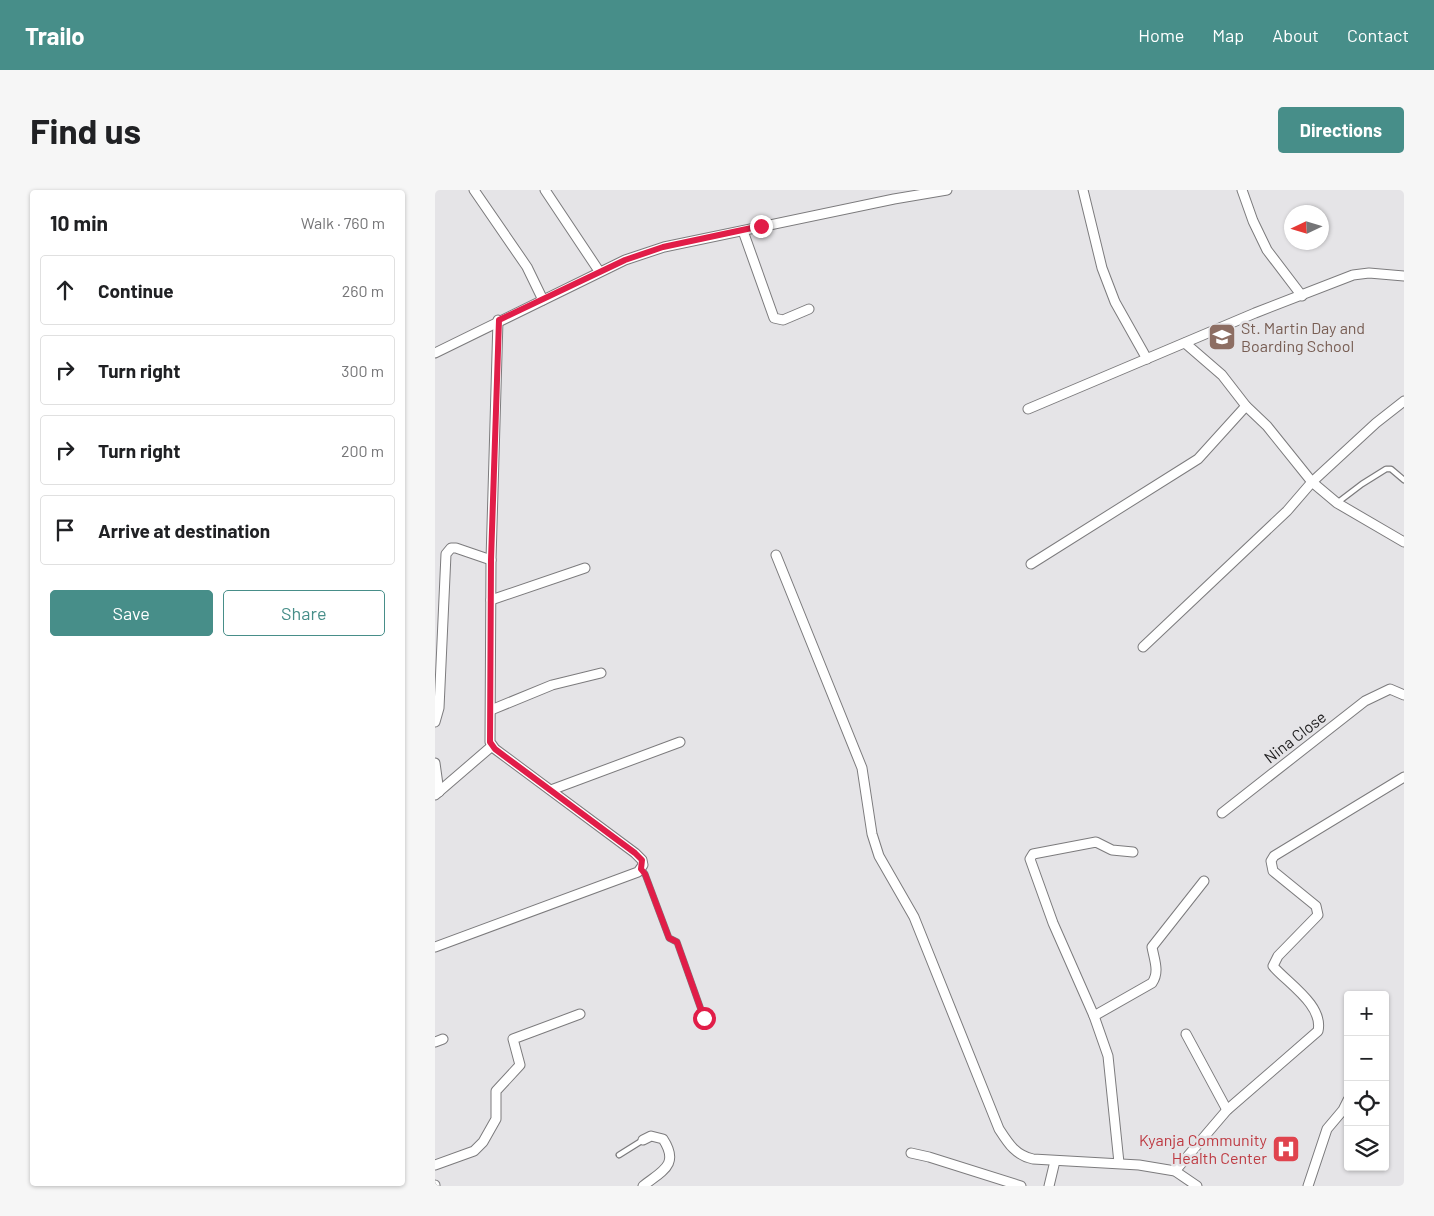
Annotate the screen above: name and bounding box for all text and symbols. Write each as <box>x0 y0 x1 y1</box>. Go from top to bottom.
text: Trailo <box>25 21 85 50</box>
text: Home <box>1138 24 1184 46</box>
text: Map <box>1212 24 1244 46</box>
text: About <box>1272 24 1319 46</box>
text: Contact <box>1347 24 1409 46</box>
button: Directions <box>1278 107 1404 153</box>
text: Find us <box>30 109 141 151</box>
north arrow <box>1284 205 1329 250</box>
text: 10 min <box>50 210 108 235</box>
text: Walk · 760 m <box>301 213 385 232</box>
route end <box>750 215 773 238</box>
icon: ahead <box>51 276 79 304</box>
text: Continue <box>98 279 174 302</box>
text: 260 m <box>342 281 384 300</box>
place label: St. Martin Day and Boarding School <box>1241 318 1365 355</box>
school or university icon: St. Martin Day and Boarding School <box>1207 322 1237 352</box>
icon: right <box>51 356 79 384</box>
text: Turn right <box>98 359 180 382</box>
text: 300 m <box>341 361 384 380</box>
icon: right <box>51 436 79 464</box>
text: Turn right <box>98 439 180 462</box>
text: 200 m <box>341 441 384 460</box>
icon: arrive <box>51 516 79 544</box>
text: Arrive at destination <box>98 519 270 542</box>
button: Save <box>50 590 213 636</box>
button: Share <box>223 590 385 636</box>
street label: Nina Close <box>1260 707 1329 767</box>
map controls <box>1344 991 1389 1171</box>
button: + <box>1344 991 1389 1036</box>
route start <box>693 1007 716 1030</box>
button: − <box>1344 1036 1389 1081</box>
button: locate <box>1344 1081 1389 1126</box>
button: layers <box>1344 1126 1389 1171</box>
place label: Kyanja Community Health Center <box>1139 1130 1268 1167</box>
hospital icon: Kyanja Community Health Center <box>1271 1134 1301 1164</box>

